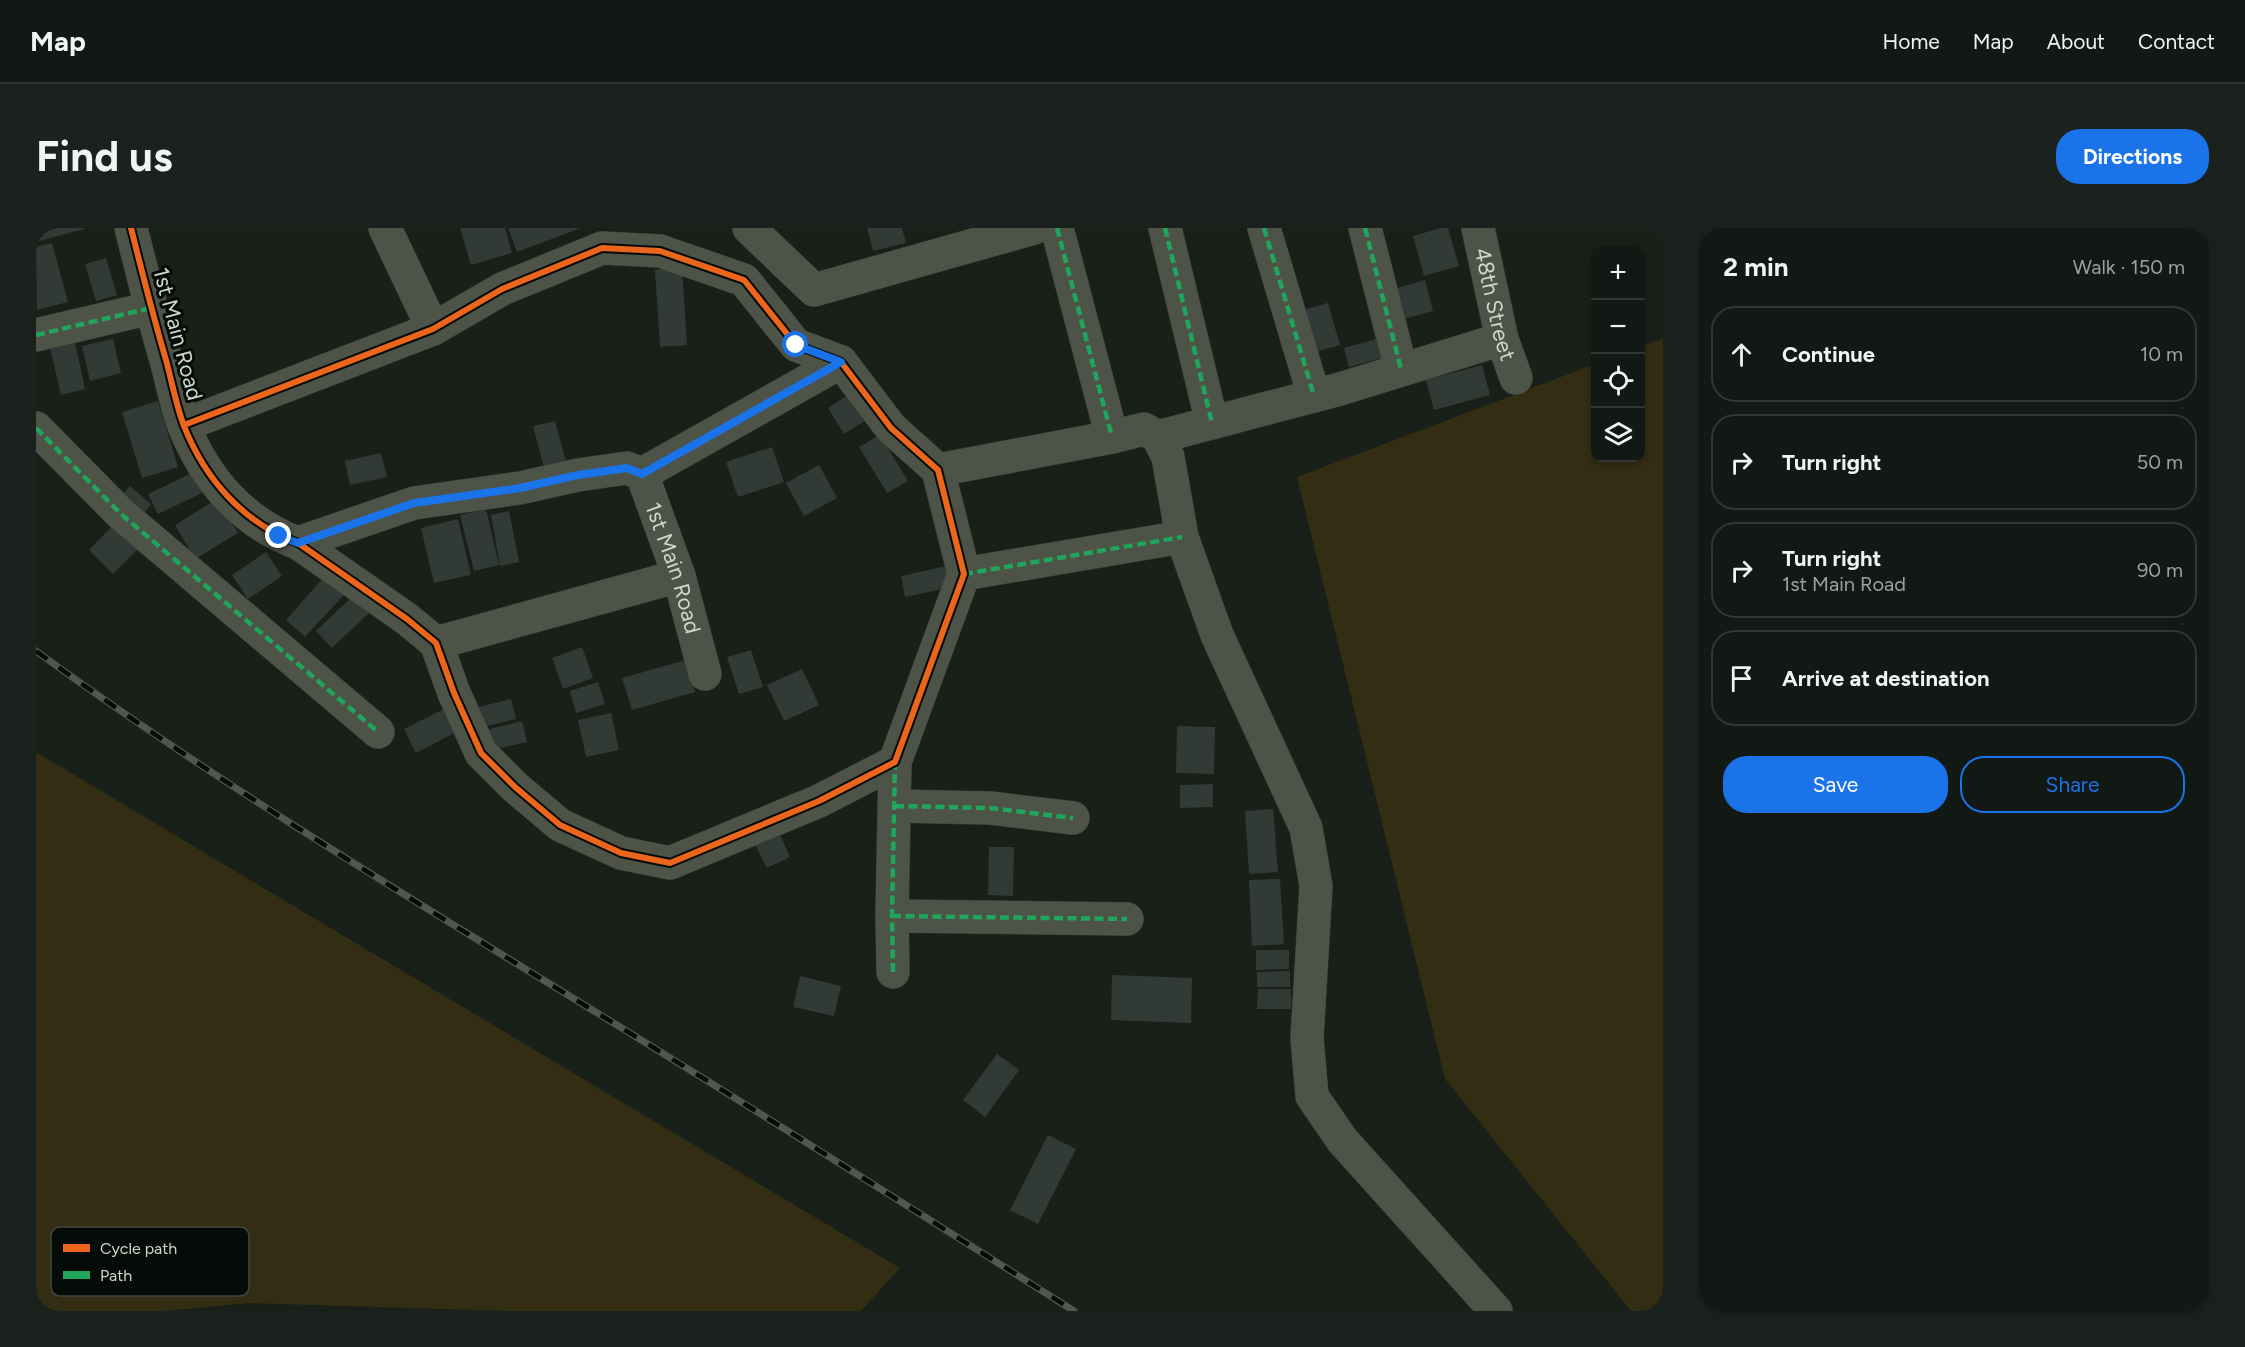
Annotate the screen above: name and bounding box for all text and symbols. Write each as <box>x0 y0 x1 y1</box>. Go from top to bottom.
text: Map <box>30 24 86 58</box>
text: Home <box>1883 29 1940 54</box>
text: Map <box>1973 29 2014 54</box>
text: About <box>2047 29 2105 54</box>
text: Contact <box>2138 29 2215 54</box>
button: Directions <box>2056 129 2209 184</box>
text: Find us <box>36 131 173 182</box>
street label: 48th Street <box>1469 245 1522 364</box>
map controls <box>1591 246 1645 462</box>
button: + <box>1591 246 1645 300</box>
text: 2 min <box>1723 251 1789 283</box>
text: Walk · 150 m <box>2073 255 2185 279</box>
street label: 1st Main Road <box>147 265 209 403</box>
button: − <box>1591 300 1645 354</box>
route start <box>782 331 808 357</box>
icon: ahead <box>1725 338 1758 371</box>
text: Continue <box>1782 341 1875 368</box>
text: 10 m <box>2140 342 2183 366</box>
button: locate <box>1591 354 1645 408</box>
button: layers <box>1591 408 1645 462</box>
icon: right <box>1725 446 1758 479</box>
text: Turn right <box>1782 449 1881 476</box>
text: 50 m <box>2137 450 2183 474</box>
street label: 1st Main Road <box>640 498 707 636</box>
route end <box>265 522 291 548</box>
text: Turn right <box>1782 545 1881 572</box>
icon: right <box>1725 554 1758 587</box>
text: 90 m <box>2137 558 2183 582</box>
text: 1st Main Road <box>1782 572 1906 596</box>
icon: arrive <box>1725 662 1758 695</box>
text: Arrive at destination <box>1782 665 1990 692</box>
button: Save <box>1723 756 1948 813</box>
button: Share <box>1960 756 2185 813</box>
legend <box>51 1227 249 1296</box>
text: Cycle path <box>100 1239 177 1258</box>
text: Path <box>100 1266 132 1285</box>

